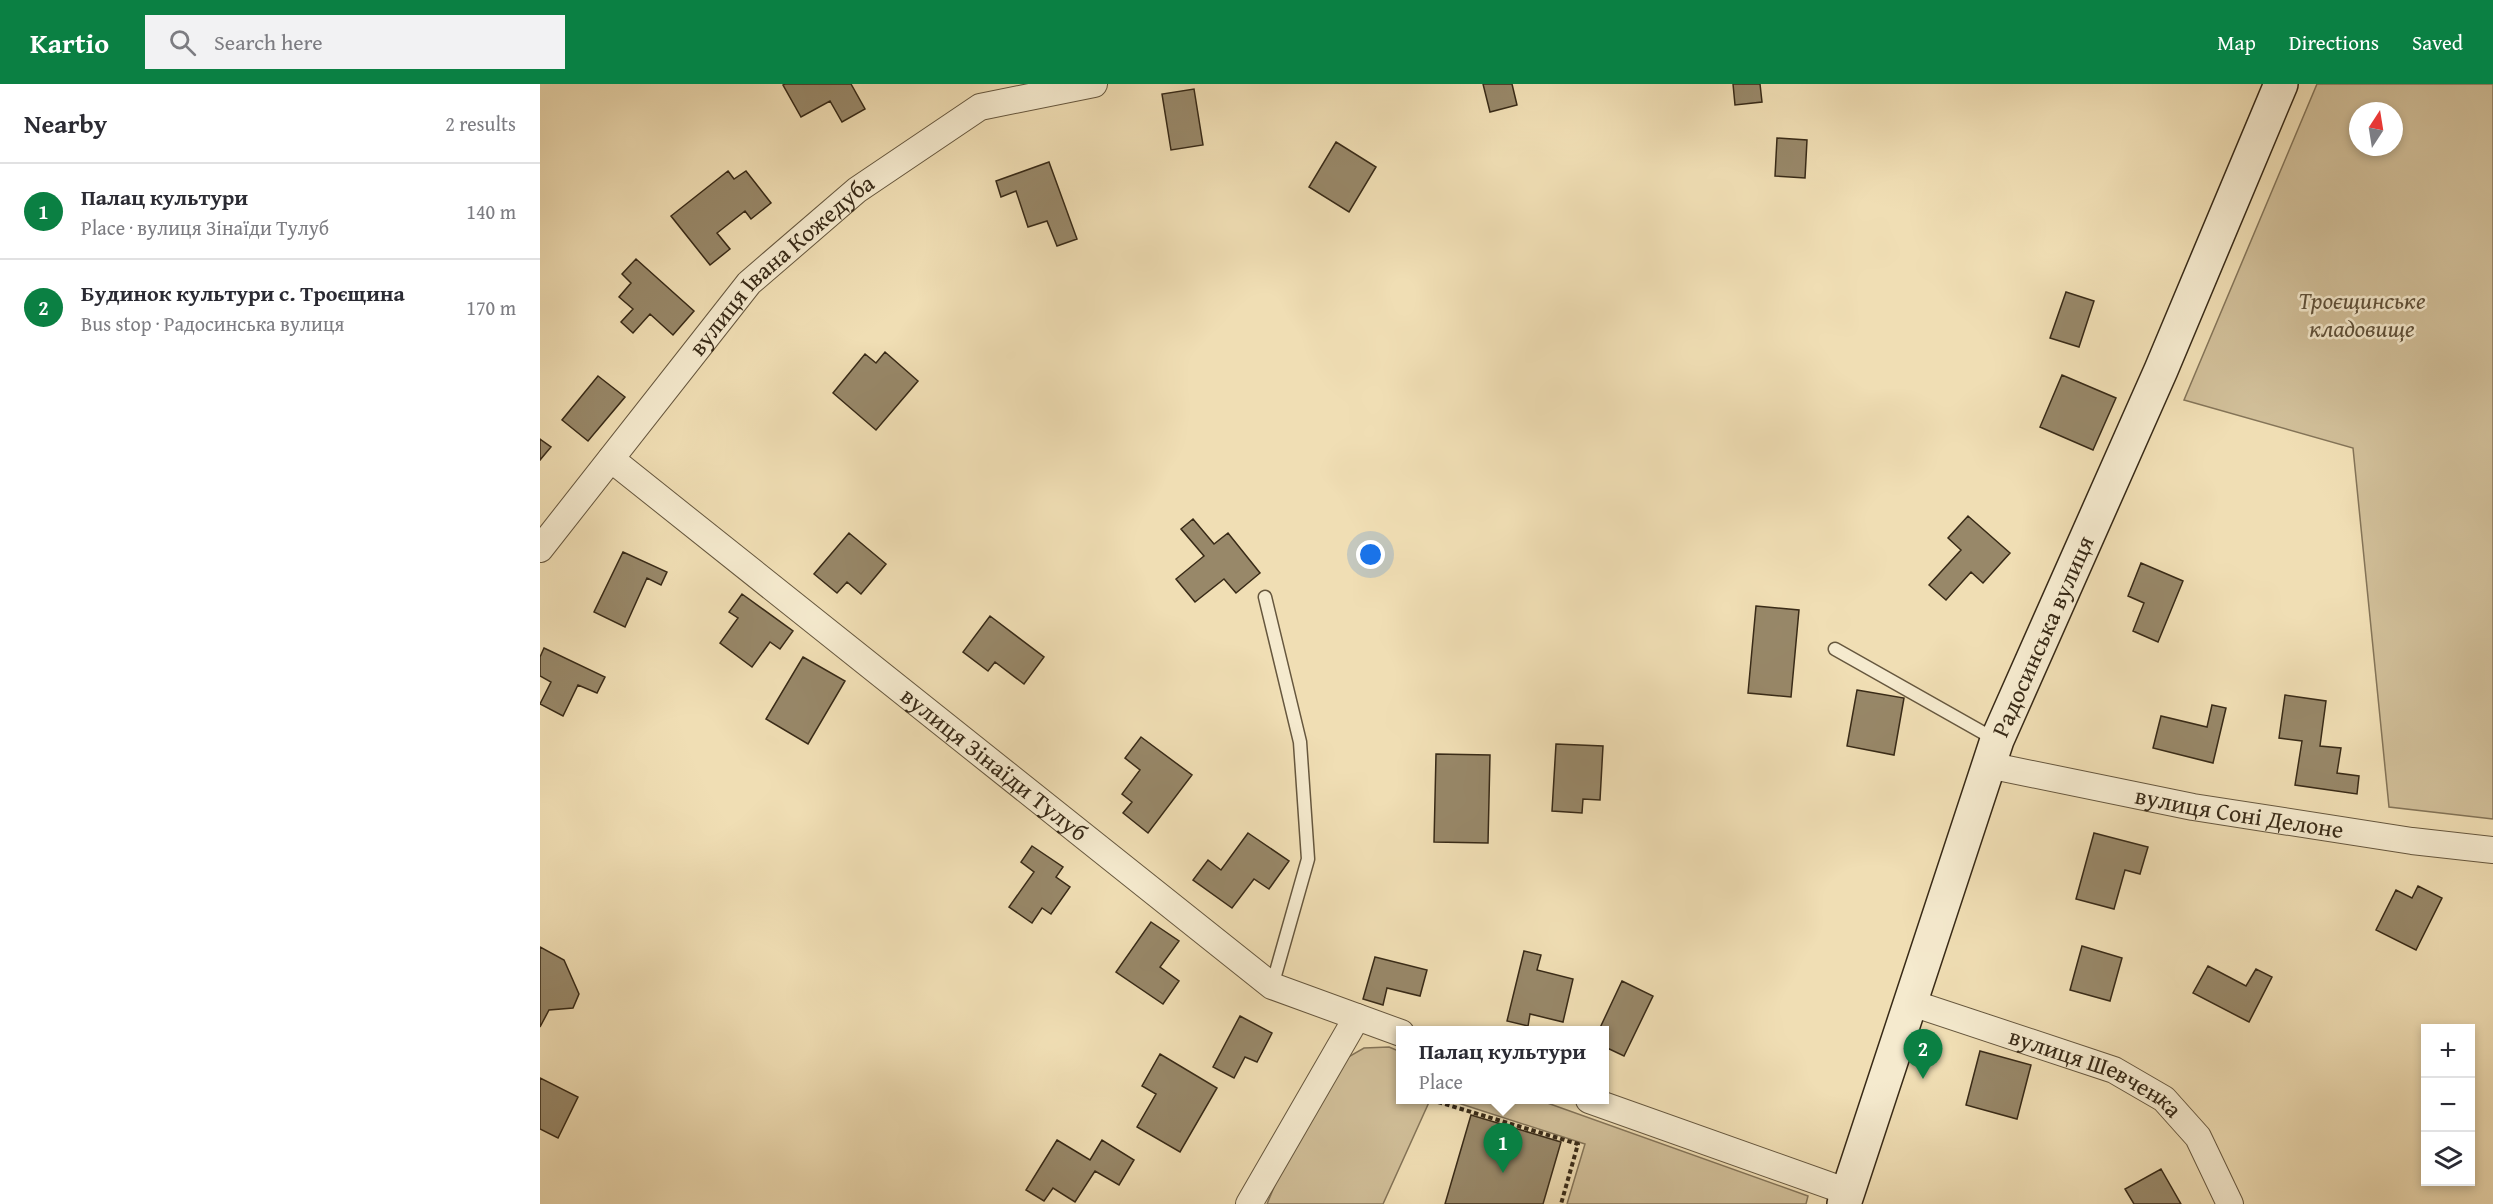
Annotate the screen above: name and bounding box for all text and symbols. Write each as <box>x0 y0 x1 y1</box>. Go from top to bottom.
search box <box>145 15 565 69</box>
text: Kartio <box>30 22 109 63</box>
icon: search <box>166 26 199 59</box>
text: Search here <box>214 26 323 58</box>
text: Map <box>2217 27 2256 58</box>
text: Directions <box>2289 27 2379 58</box>
text: Saved <box>2412 27 2463 58</box>
north arrow <box>2349 102 2403 156</box>
text: Nearby <box>24 104 107 143</box>
text: 2 results <box>445 109 516 138</box>
street label: вулиця Івана Кожедуба <box>680 165 881 363</box>
text: Палац культури <box>81 181 248 213</box>
text: 1 <box>38 197 49 226</box>
text: 140 m <box>466 197 516 226</box>
text: Place · вулиця Зінаїди Тулуб <box>81 213 329 242</box>
text: Будинок культури с. Троєщина <box>81 277 405 309</box>
park label: Троєщинське кладовище <box>2298 283 2426 346</box>
text: 2 <box>38 293 49 322</box>
text: 170 m <box>466 293 516 322</box>
text: Bus stop · Радосинська вулиця <box>81 309 344 338</box>
street label: Радосинська вулиця <box>1983 530 2102 742</box>
your location <box>1356 540 1385 569</box>
street label: вулиця Зінаїди Тулуб <box>893 679 1095 850</box>
street label: вулиця Соні Делоне <box>2132 778 2346 847</box>
street label: вулиця Шевченка <box>2004 1018 2191 1126</box>
map controls <box>2421 1024 2475 1186</box>
button: + <box>2421 1024 2475 1078</box>
popup <box>1396 1026 1609 1104</box>
pin: 2 <box>1904 1030 1942 1079</box>
text: Палац культури <box>1419 1035 1586 1067</box>
text: Place <box>1419 1067 1463 1096</box>
button: − <box>2421 1078 2475 1132</box>
pin: 1 <box>1484 1124 1522 1173</box>
button: layers <box>2421 1132 2475 1186</box>

